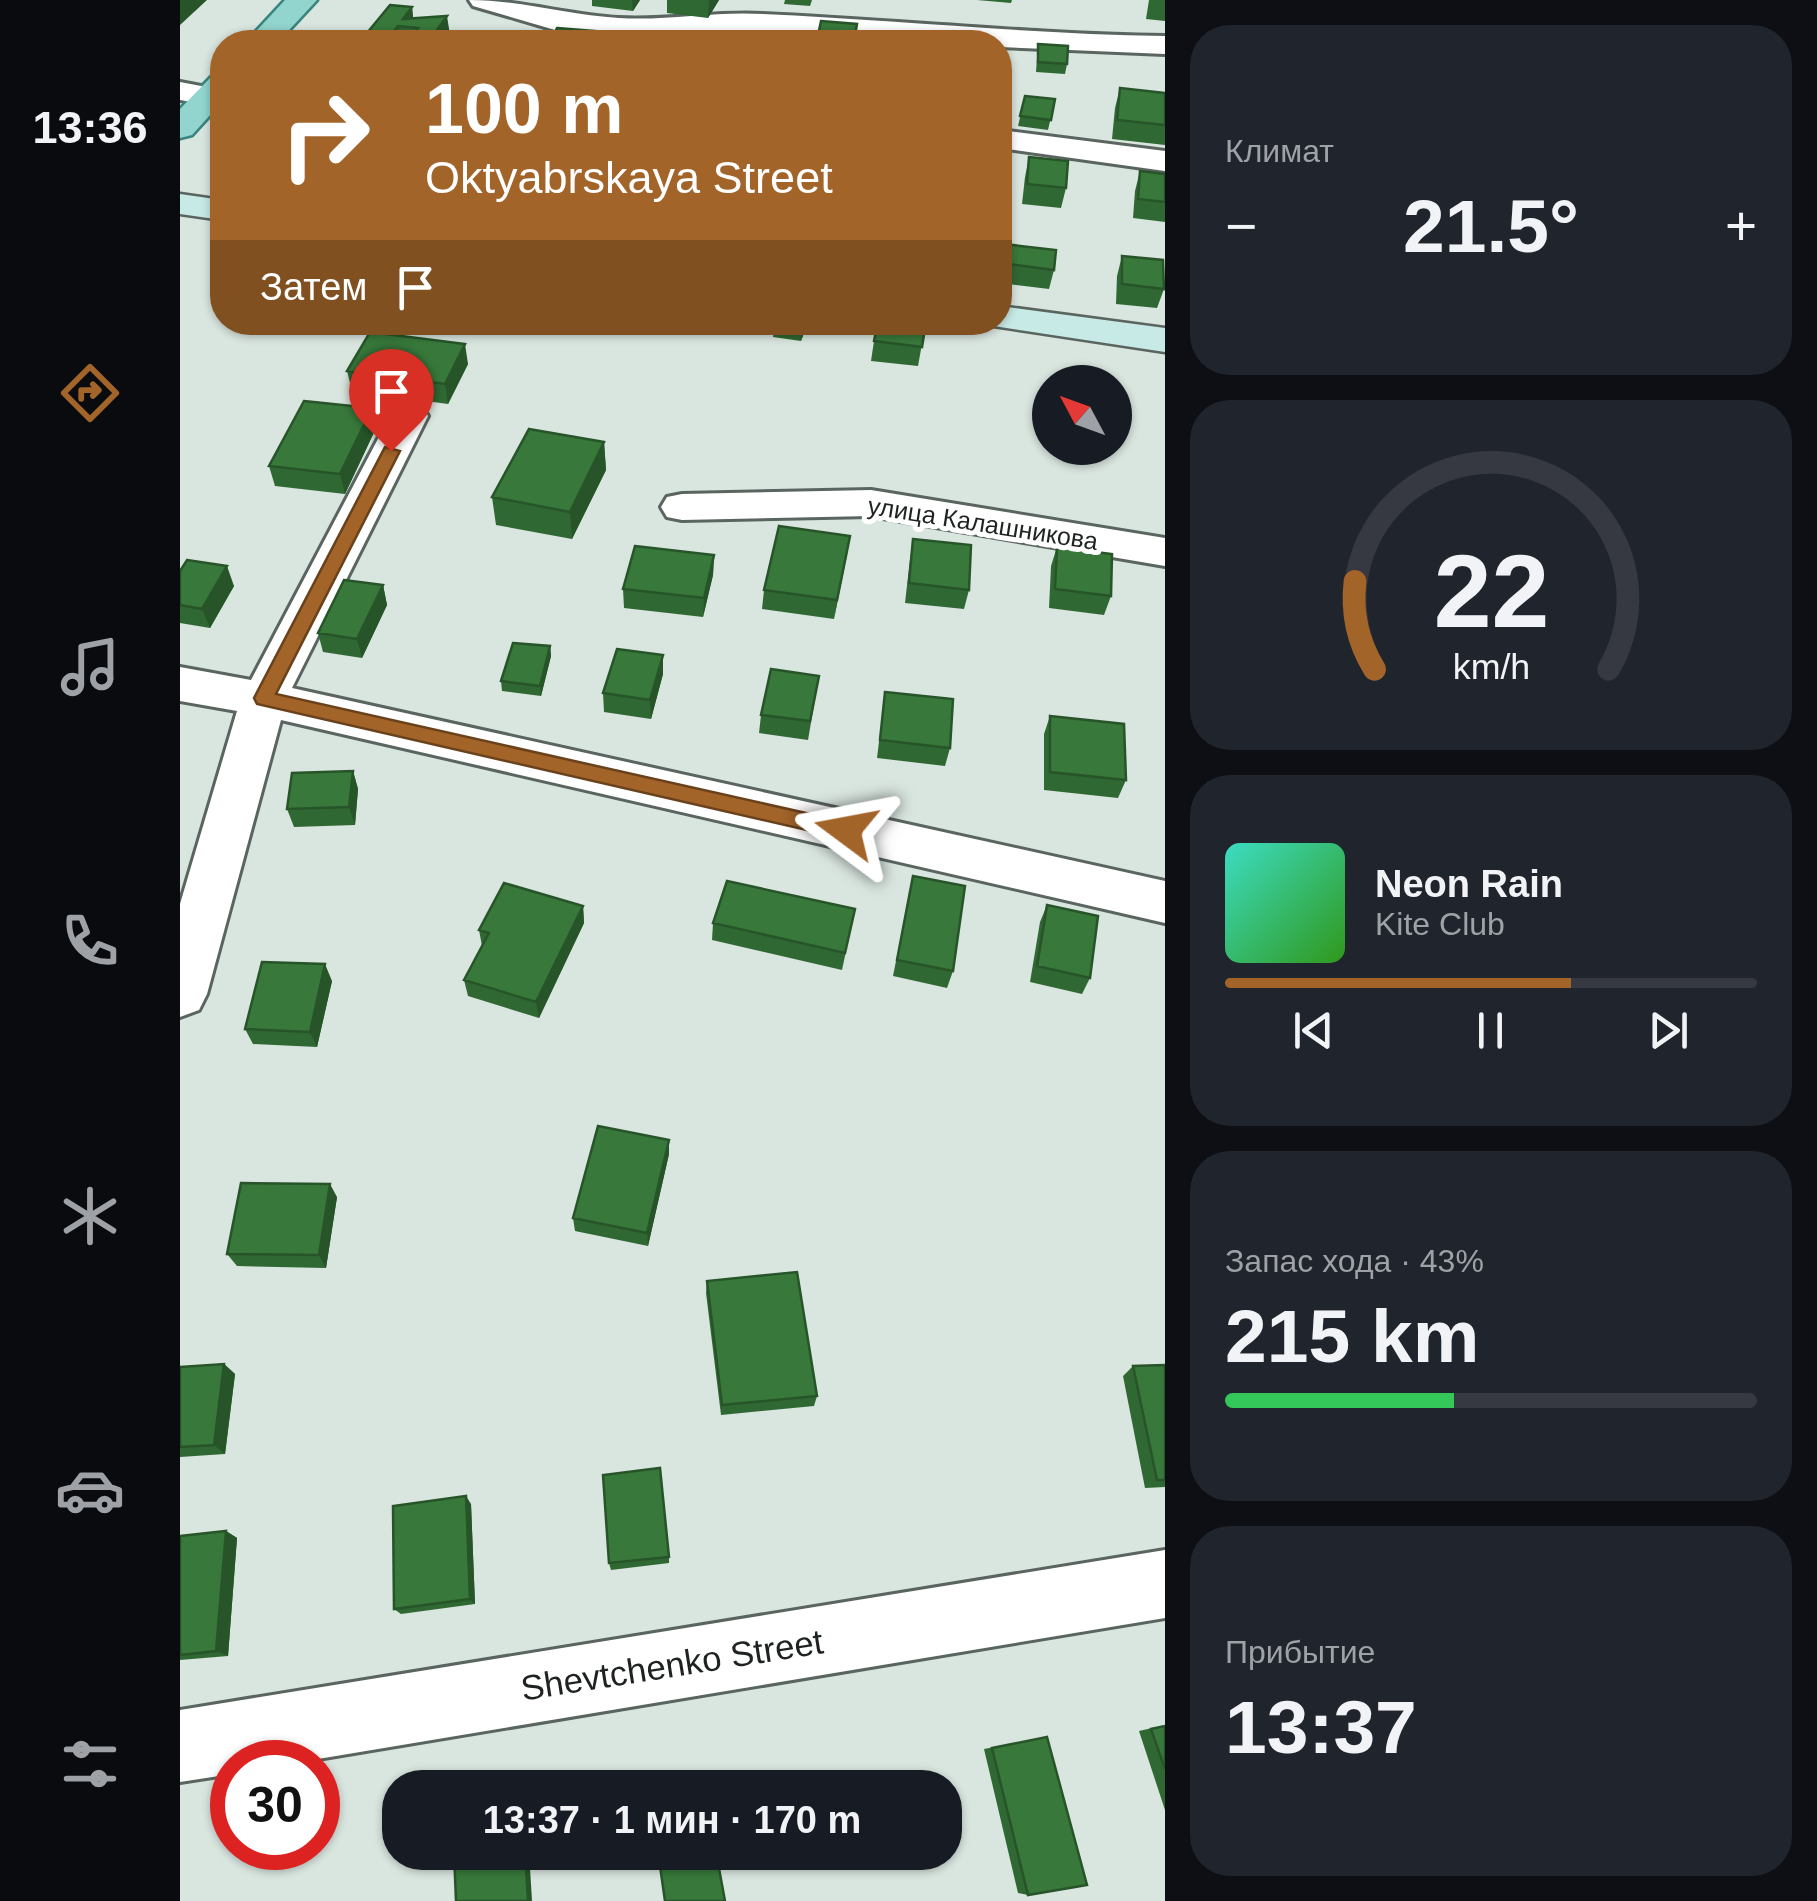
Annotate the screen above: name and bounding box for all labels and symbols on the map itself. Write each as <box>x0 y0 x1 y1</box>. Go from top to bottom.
pin <box>349 349 434 452</box>
north arrow <box>1032 365 1132 465</box>
street label: улица Калашникова <box>866 491 1100 555</box>
position arrow <box>794 778 898 882</box>
street label: Shevtchenko Street <box>518 1621 826 1708</box>
speed limit sign: 30 <box>210 1740 340 1870</box>

